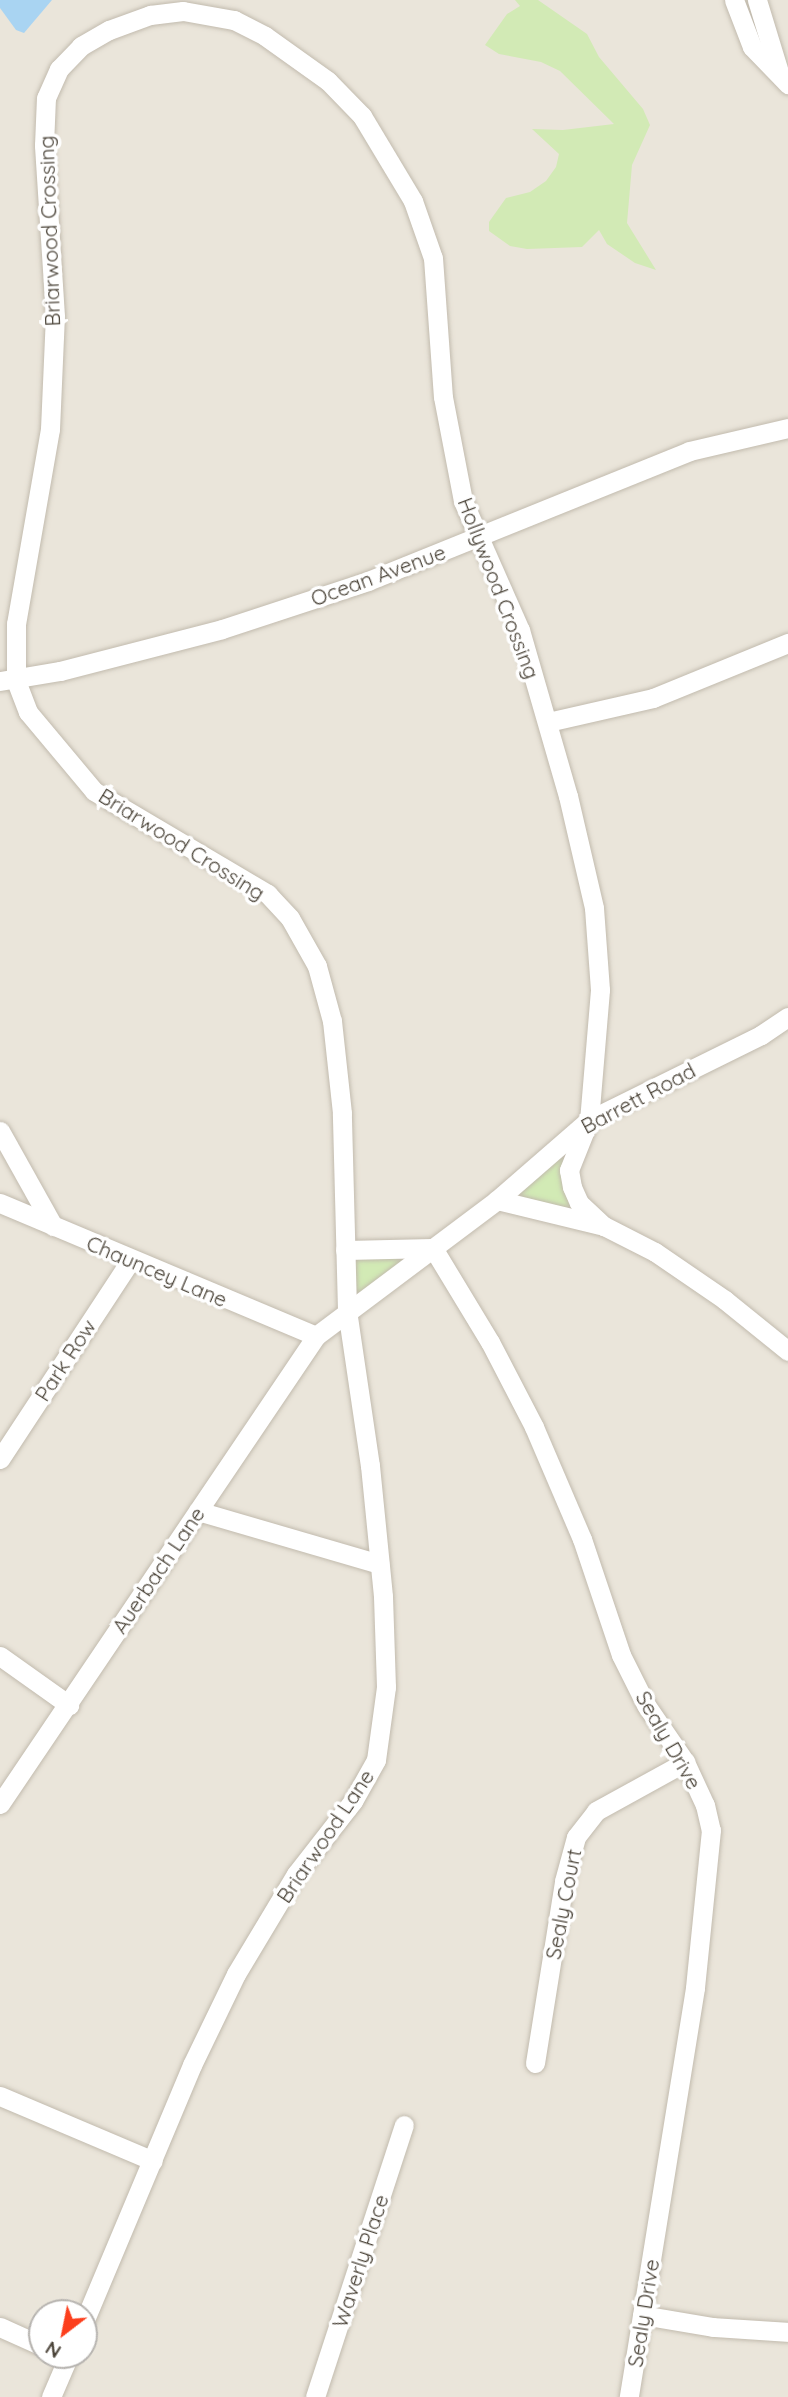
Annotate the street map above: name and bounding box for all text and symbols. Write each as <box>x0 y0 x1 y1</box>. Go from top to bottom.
street label: Briarwood Crossing <box>33 135 65 327</box>
street label: Hollywood Crossing <box>453 494 545 682</box>
street label: Ocean Avenue <box>307 539 449 611</box>
street label: Briarwood Crossing <box>94 783 270 905</box>
street label: Barrett Road <box>576 1057 700 1139</box>
street label: Chauncey Lane <box>83 1230 231 1312</box>
street label: Park Row <box>29 1314 101 1406</box>
street label: Auerbach Lane <box>106 1502 210 1638</box>
street label: Sealy Drive <box>631 1686 707 1794</box>
street label: Briarwood Lane <box>271 1764 379 1908</box>
street label: Sealy Court <box>540 1847 586 1961</box>
street label: Waverly Place <box>327 2191 393 2331</box>
street label: Sealy Drive <box>622 2257 664 2369</box>
north arrow <box>28 2299 98 2369</box>
text: N <box>41 2336 65 2364</box>

